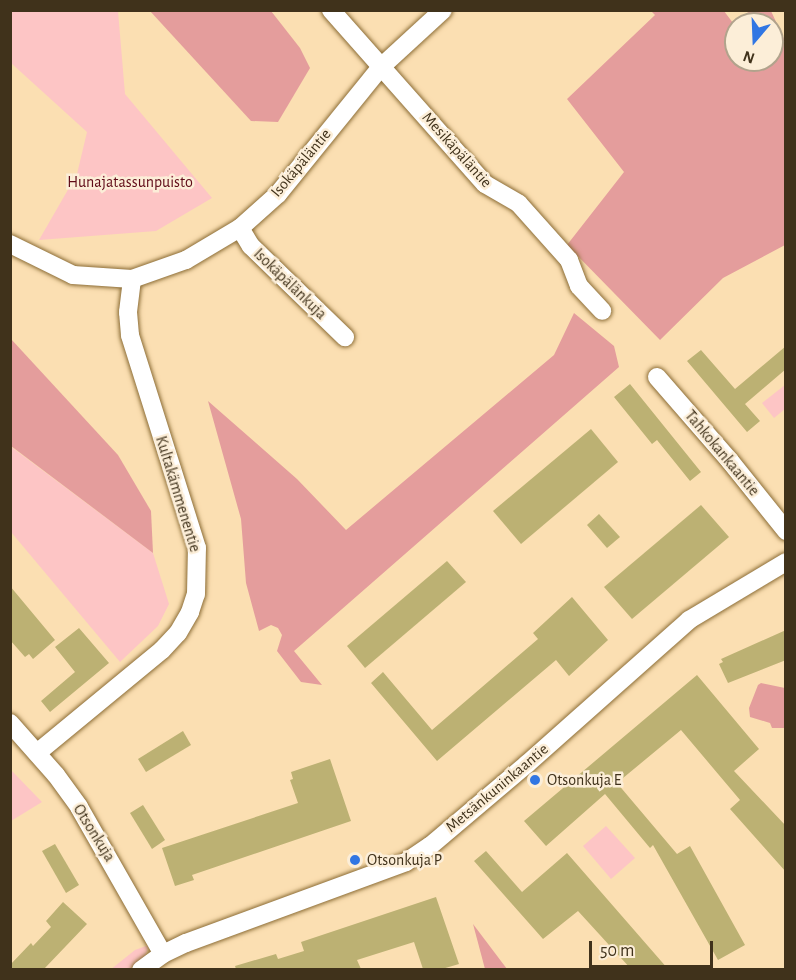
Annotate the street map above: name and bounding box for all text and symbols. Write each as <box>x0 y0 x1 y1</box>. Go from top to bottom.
north arrow <box>724 12 784 72</box>
text: N <box>741 48 757 67</box>
street label: Mesikäpäläntie <box>418 108 496 192</box>
street label: Isokäpäläntie <box>267 125 335 201</box>
park label: Hunajatassunpuisto <box>67 172 193 192</box>
street label: Isokäpälänkuja <box>249 244 331 324</box>
street label: Tahkokankaantie <box>681 406 763 500</box>
street label: Kultakämmenentie <box>151 434 205 554</box>
street label: Metsänkuninkaantie <box>442 739 552 837</box>
place label: Otsonkuja E <box>547 770 622 790</box>
marker: Otsonkuja E <box>528 773 542 787</box>
street label: Otsonkuja <box>69 801 119 865</box>
place label: Otsonkuja P <box>367 850 442 870</box>
marker: Otsonkuja P <box>348 853 362 867</box>
scale bar <box>592 929 716 967</box>
text: 50 m <box>600 942 634 960</box>

